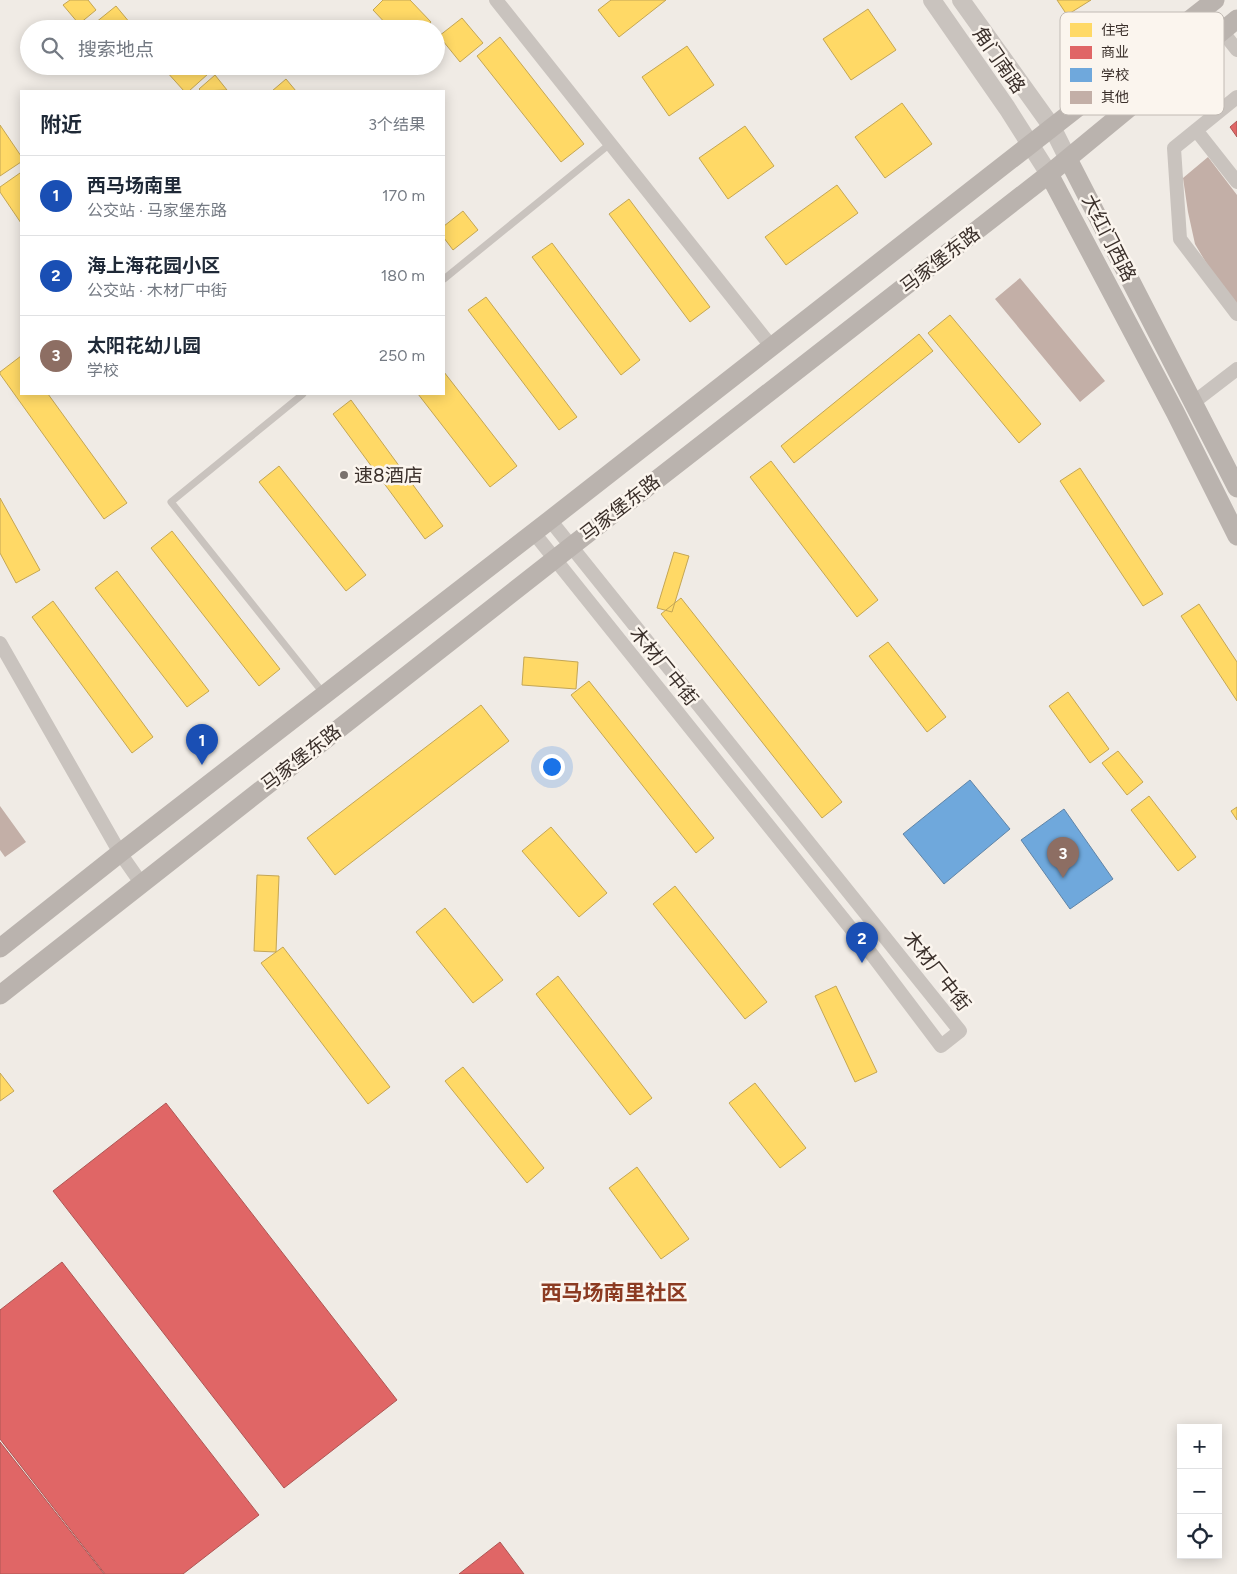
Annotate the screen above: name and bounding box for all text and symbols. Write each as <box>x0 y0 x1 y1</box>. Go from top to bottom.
legend <box>1060 12 1224 115</box>
search box <box>20 20 445 75</box>
street label: 角门南路 <box>968 22 1030 98</box>
text: 住宅 <box>1101 22 1129 39</box>
icon: search <box>38 34 66 62</box>
text: 搜索地点 <box>78 38 154 61</box>
text: 商业 <box>1101 44 1129 61</box>
text: 学校 <box>1101 67 1129 84</box>
text: 其他 <box>1101 89 1129 106</box>
text: 附近 <box>40 112 82 137</box>
text: 3个结果 <box>368 115 425 134</box>
text: 西马场南里 <box>87 174 182 197</box>
text: 1 <box>53 186 59 205</box>
text: 170 m <box>382 186 425 205</box>
street label: 大红门西路 <box>1077 190 1141 286</box>
text: 公交站 · 马家堡东路 <box>87 201 227 220</box>
street label: 马家堡东路 <box>895 222 985 298</box>
text: 海上海花园小区 <box>87 254 220 277</box>
text: 2 <box>51 266 61 285</box>
text: 180 m <box>381 266 425 285</box>
text: 公交站 · 木材厂中街 <box>87 281 227 300</box>
text: 太阳花幼儿园 <box>87 334 201 357</box>
text: 3 <box>52 346 60 365</box>
text: 250 m <box>379 346 425 365</box>
text: 学校 <box>87 361 119 380</box>
place label: 速8酒店 <box>354 464 423 487</box>
marker: 速8酒店 <box>338 469 350 481</box>
street label: 马家堡东路 <box>575 470 665 546</box>
street label: 木材厂中街 <box>625 622 703 710</box>
street label: 马家堡东路 <box>256 720 346 796</box>
pin: 1 <box>186 724 218 765</box>
your location <box>539 754 565 780</box>
pin: 3 <box>1047 837 1079 878</box>
pin: 2 <box>846 922 878 963</box>
street label: 木材厂中街 <box>899 926 975 1016</box>
district label: 西马场南里社区 <box>541 1280 688 1305</box>
map controls <box>1177 1424 1222 1559</box>
button: + <box>1177 1424 1222 1469</box>
button: − <box>1177 1469 1222 1514</box>
button: locate <box>1177 1514 1222 1559</box>

